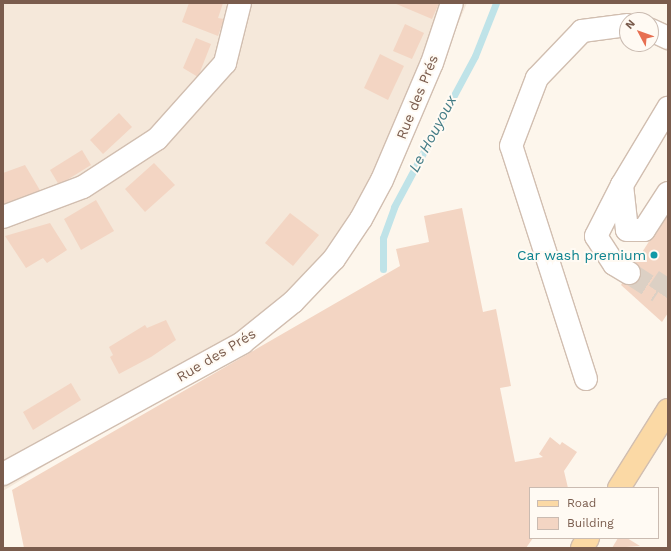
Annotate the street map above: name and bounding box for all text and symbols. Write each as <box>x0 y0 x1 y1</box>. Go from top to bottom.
north arrow <box>619 12 659 52</box>
text: N <box>623 17 638 32</box>
street label: Rue des Prés <box>393 53 441 141</box>
water label: Le Houyoux <box>405 93 461 175</box>
place label: Car wash premium <box>516 247 646 263</box>
marker: Car wash premium <box>649 250 659 260</box>
street label: Rue des Prés <box>173 325 259 385</box>
legend <box>529 487 659 539</box>
text: Road <box>567 496 596 510</box>
text: Building <box>567 516 614 530</box>

